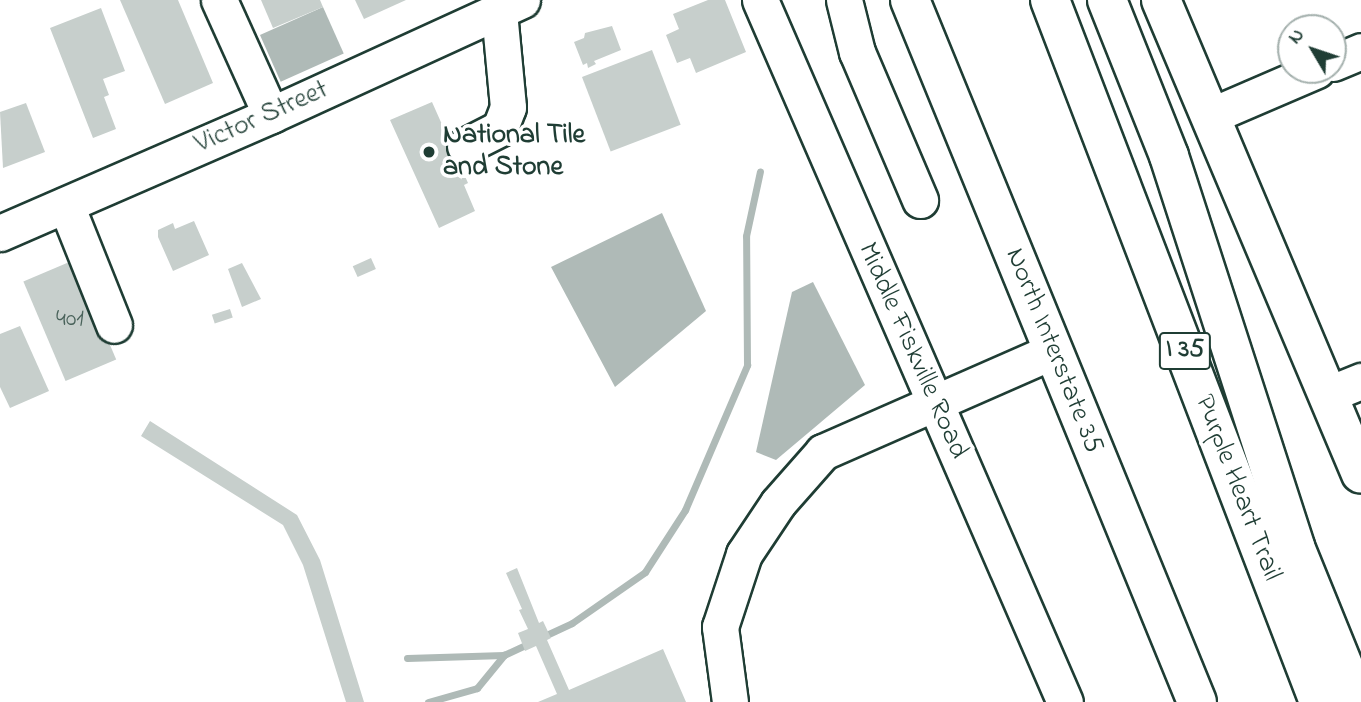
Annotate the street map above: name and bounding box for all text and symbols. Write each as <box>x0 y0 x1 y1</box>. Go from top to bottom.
north arrow <box>1277 14 1347 84</box>
text: N <box>1282 23 1311 50</box>
street label: Victor Street <box>190 74 334 162</box>
place label: National Tile and Stone <box>443 119 585 185</box>
marker: National Tile and Stone <box>421 144 437 160</box>
street label: Middle Fiskville Road <box>849 238 975 464</box>
street label: North Interstate 35 <box>997 244 1109 458</box>
house number: 401 <box>56 306 84 334</box>
road number: I 35 <box>1159 328 1211 374</box>
street label: Purple Heart Trail <box>1186 390 1288 586</box>

